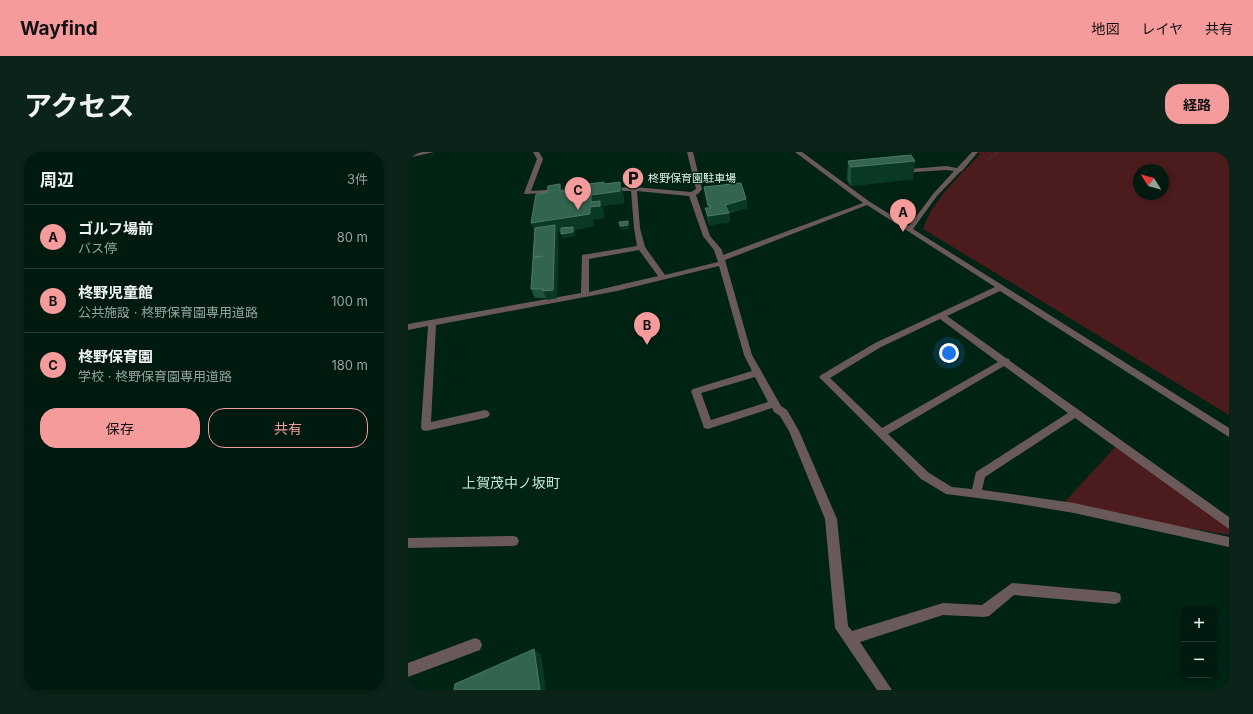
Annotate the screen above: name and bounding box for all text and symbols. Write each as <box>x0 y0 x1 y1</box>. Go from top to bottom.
text: Wayfind <box>20 17 98 40</box>
text: 地図 <box>1091 20 1119 37</box>
text: レイヤ <box>1141 20 1183 37</box>
text: 共有 <box>1205 20 1233 37</box>
button: 経路 <box>1165 84 1229 124</box>
text: アクセス <box>24 89 135 123</box>
north arrow <box>1133 164 1169 200</box>
parking icon: 柊野保育園駐車場 <box>620 165 646 191</box>
text: 周辺 <box>40 170 74 190</box>
text: 3件 <box>347 171 368 187</box>
place label: 柊野保育園駐車場 <box>648 171 736 185</box>
pin: C <box>565 177 591 210</box>
pin: A <box>890 199 916 232</box>
text: ゴルフ場前 <box>78 219 153 238</box>
text: A <box>48 229 58 245</box>
text: 80 m <box>337 229 368 245</box>
text: バス停 <box>78 240 117 256</box>
text: 柊野児童館 <box>78 283 153 302</box>
text: B <box>49 293 57 309</box>
text: 100 m <box>331 293 368 309</box>
text: 公共施設 · 柊野保育園専用道路 <box>78 304 258 320</box>
pin: B <box>634 312 660 345</box>
your location <box>939 343 959 363</box>
text: 柊野保育園 <box>78 347 153 366</box>
text: C <box>48 357 58 373</box>
text: 180 m <box>331 357 368 373</box>
text: 学校 · 柊野保育園専用道路 <box>78 368 232 384</box>
button: 保存 <box>40 408 200 448</box>
button: 共有 <box>208 408 368 448</box>
district label: 上賀茂中ノ坂町 <box>462 474 560 491</box>
map controls <box>1181 606 1217 678</box>
button: + <box>1181 606 1217 642</box>
button: − <box>1181 642 1217 678</box>

